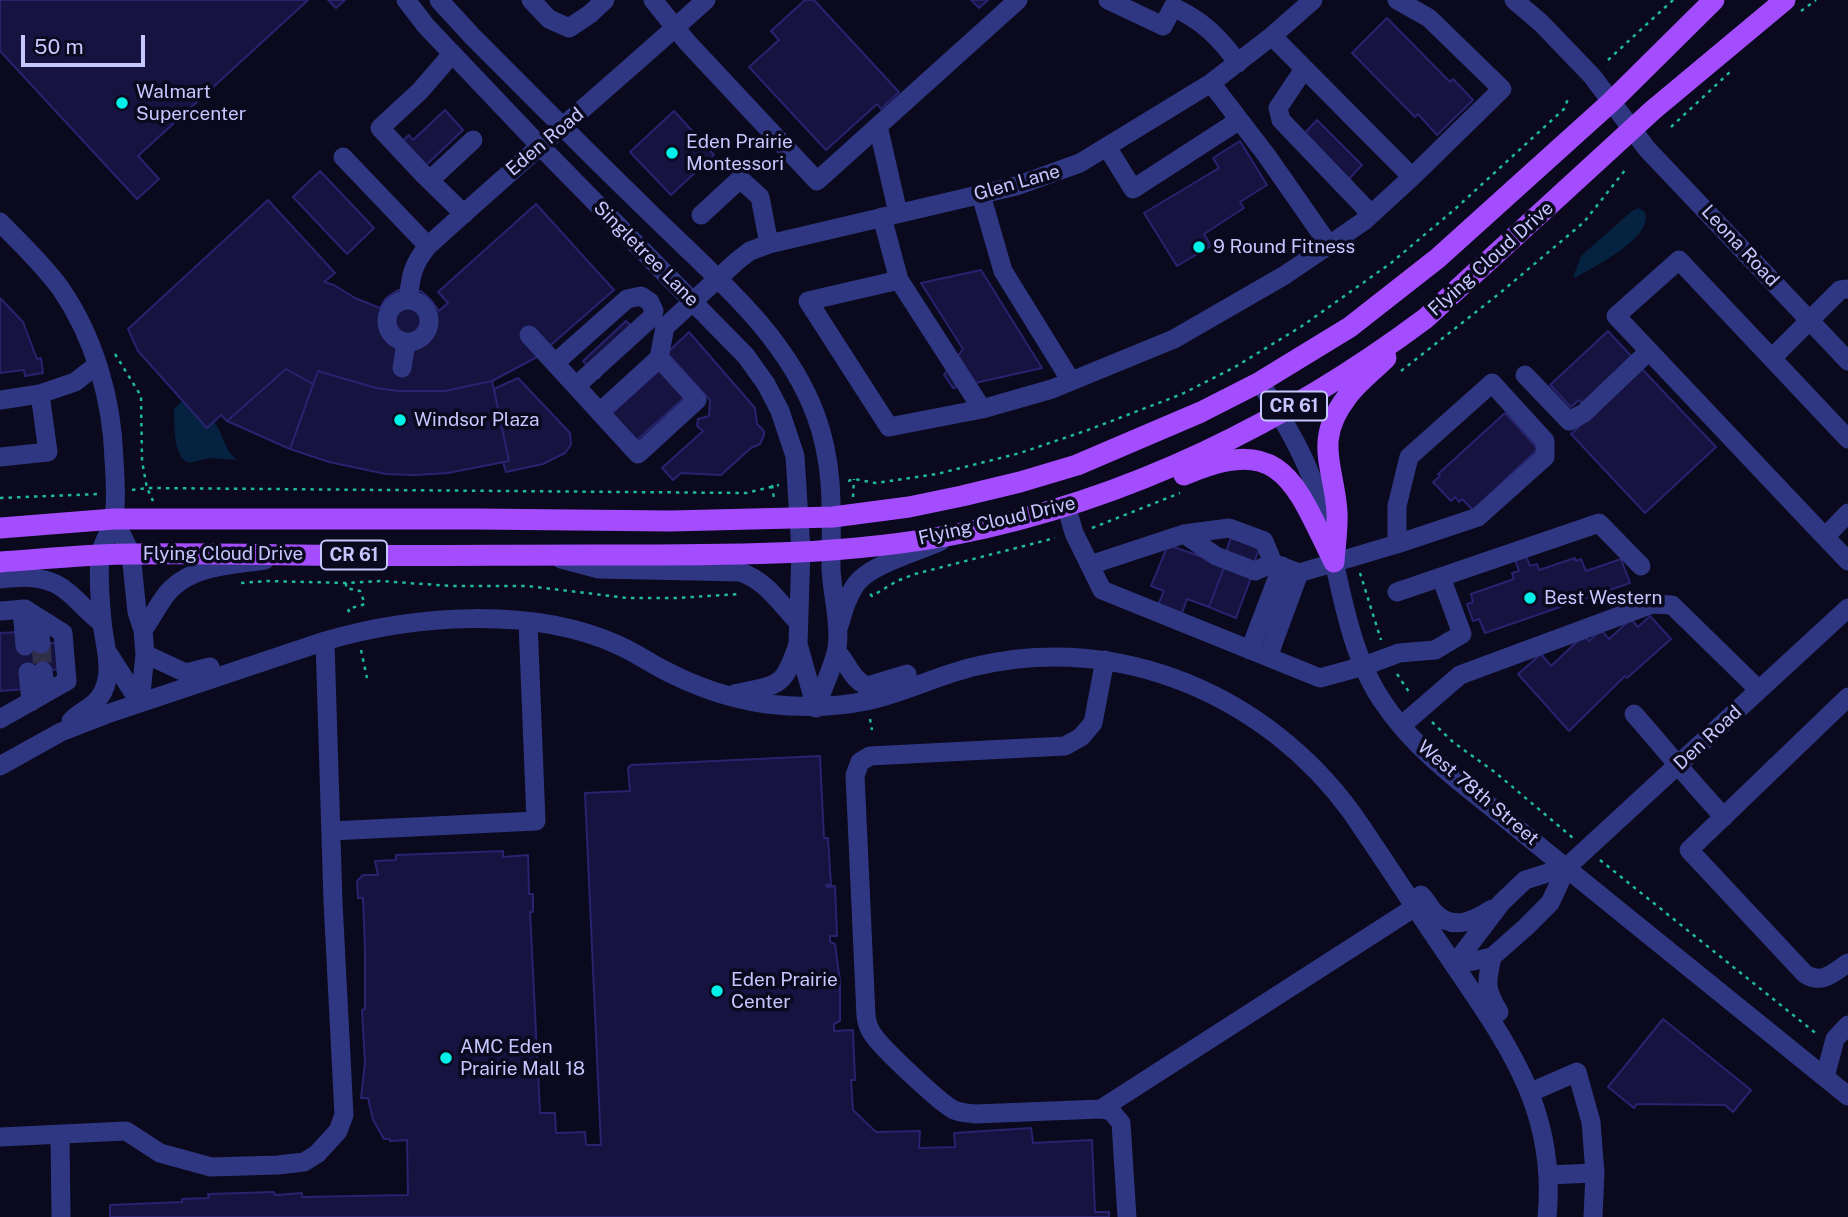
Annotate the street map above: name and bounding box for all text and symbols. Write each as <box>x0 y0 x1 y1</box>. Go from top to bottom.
scale bar <box>24 21 149 65</box>
text: 50 m <box>34 34 84 59</box>
place label: Walmart Supercenter <box>136 81 246 125</box>
marker: Walmart Supercenter <box>114 95 130 111</box>
street label: Eden Road <box>502 103 588 181</box>
place label: Eden Prairie Montessori <box>686 131 793 175</box>
marker: Eden Prairie Montessori <box>664 145 680 161</box>
street label: Glen Lane <box>971 160 1063 206</box>
street label: Singletree Lane <box>589 197 703 311</box>
street label: Flying Cloud Drive <box>1424 197 1558 321</box>
street label: Leona Road <box>1696 201 1784 291</box>
place label: 9 Round Fitness <box>1213 236 1355 258</box>
marker: 9 Round Fitness <box>1191 239 1207 255</box>
road number: CR 61 <box>1261 392 1327 420</box>
place label: Windsor Plaza <box>414 409 540 431</box>
marker: Windsor Plaza <box>392 412 408 428</box>
street label: Flying Cloud Drive <box>916 492 1078 550</box>
road number: CR 61 <box>321 540 387 570</box>
street label: Flying Cloud Drive <box>143 543 303 565</box>
place label: Best Western <box>1544 587 1663 609</box>
marker: Best Western <box>1522 590 1538 606</box>
street label: Den Road <box>1669 701 1747 775</box>
street label: West 78th Street <box>1413 736 1543 850</box>
place label: Eden Prairie Center <box>731 969 838 1013</box>
marker: Eden Prairie Center <box>709 983 725 999</box>
place label: AMC Eden Prairie Mall 18 <box>460 1036 585 1080</box>
marker: AMC Eden Prairie Mall 18 <box>438 1050 454 1066</box>

